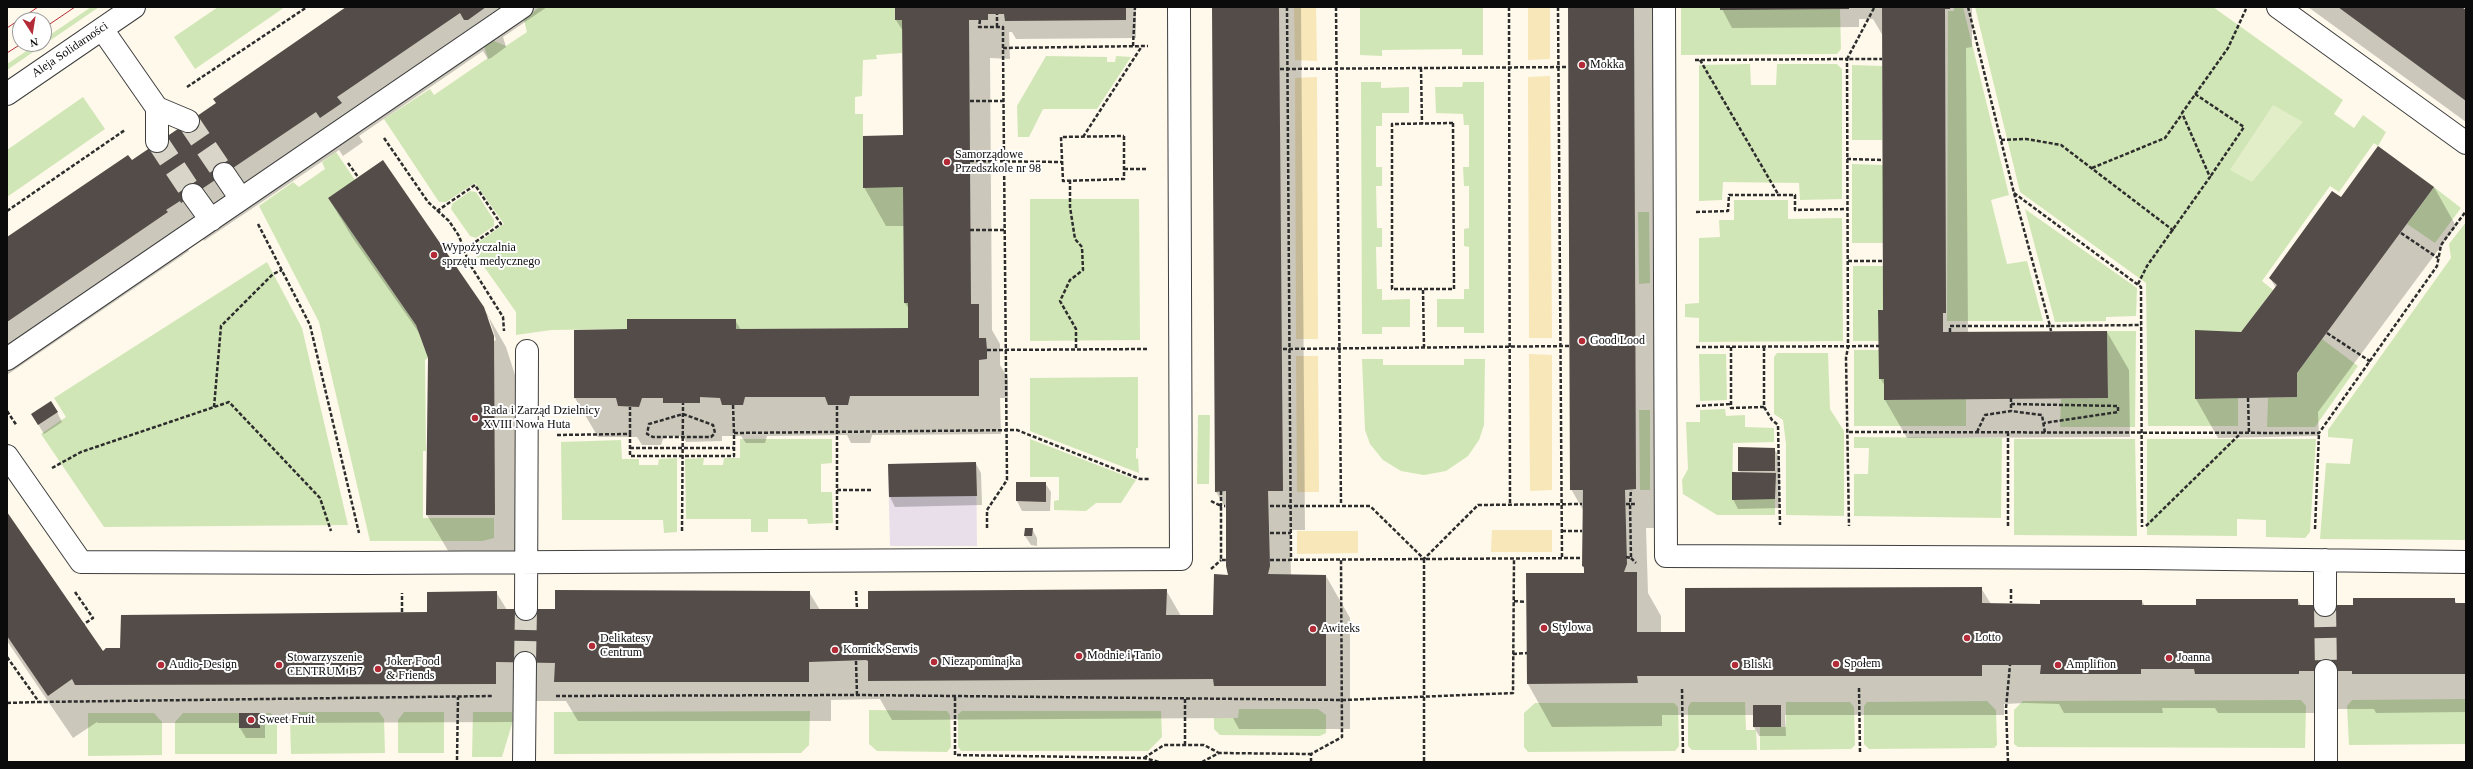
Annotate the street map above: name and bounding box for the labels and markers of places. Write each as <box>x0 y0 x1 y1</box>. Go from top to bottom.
place label: Mokka <box>1590 58 1624 72</box>
marker: Mokka <box>1577 60 1587 70</box>
place label: Samorządowe Przedszkole nr 98 <box>955 148 1041 176</box>
marker: Samorządowe Przedszkole nr 98 <box>942 157 952 167</box>
place label: Wypożyczalnia sprzętu medycznego <box>442 241 540 269</box>
marker: Wypożyczalnia sprzętu medycznego <box>429 250 439 260</box>
place label: Good Lood <box>1590 334 1645 348</box>
marker: Good Lood <box>1577 336 1587 346</box>
place label: Rada i Zarząd Dzielnicy XVIII Nowa Huta <box>483 404 600 432</box>
marker: Rada i Zarząd Dzielnicy XVIII Nowa Huta <box>470 413 480 423</box>
place label: Stylowa <box>1552 621 1591 635</box>
place label: Awiteks <box>1321 622 1360 636</box>
marker: Stylowa <box>1539 623 1549 633</box>
marker: Awiteks <box>1308 624 1318 634</box>
place label: Lotto <box>1975 631 2001 645</box>
place label: Delikatesy Centrum <box>600 632 651 660</box>
marker: Lotto <box>1962 633 1972 643</box>
marker: Delikatesy Centrum <box>587 641 597 651</box>
place label: Kornick Serwis <box>843 643 918 657</box>
marker: Kornick Serwis <box>830 645 840 655</box>
place label: Modnie i Tanio <box>1087 649 1161 663</box>
place label: Stowarzyszenie CENTRUM B7 <box>287 651 363 679</box>
marker: Modnie i Tanio <box>1074 651 1084 661</box>
place label: Joanna <box>2177 651 2210 665</box>
marker: Joanna <box>2164 653 2174 663</box>
place label: Joker Food & Friends <box>386 655 440 683</box>
place label: Niezapominajka <box>942 655 1021 669</box>
marker: Niezapominajka <box>929 657 939 667</box>
place label: Społem <box>1844 657 1881 671</box>
place label: Audio-Design <box>169 658 237 672</box>
place label: Bliski <box>1743 658 1772 672</box>
place label: Amplifion <box>2066 658 2116 672</box>
marker: Społem <box>1831 659 1841 669</box>
marker: Audio-Design <box>156 660 166 670</box>
marker: Stowarzyszenie CENTRUM B7 <box>274 660 284 670</box>
marker: Bliski <box>1730 660 1740 670</box>
marker: Amplifion <box>2053 660 2063 670</box>
marker: Joker Food & Friends <box>373 664 383 674</box>
place label: Sweet Fruit <box>259 713 315 727</box>
marker: Sweet Fruit <box>246 715 256 725</box>

